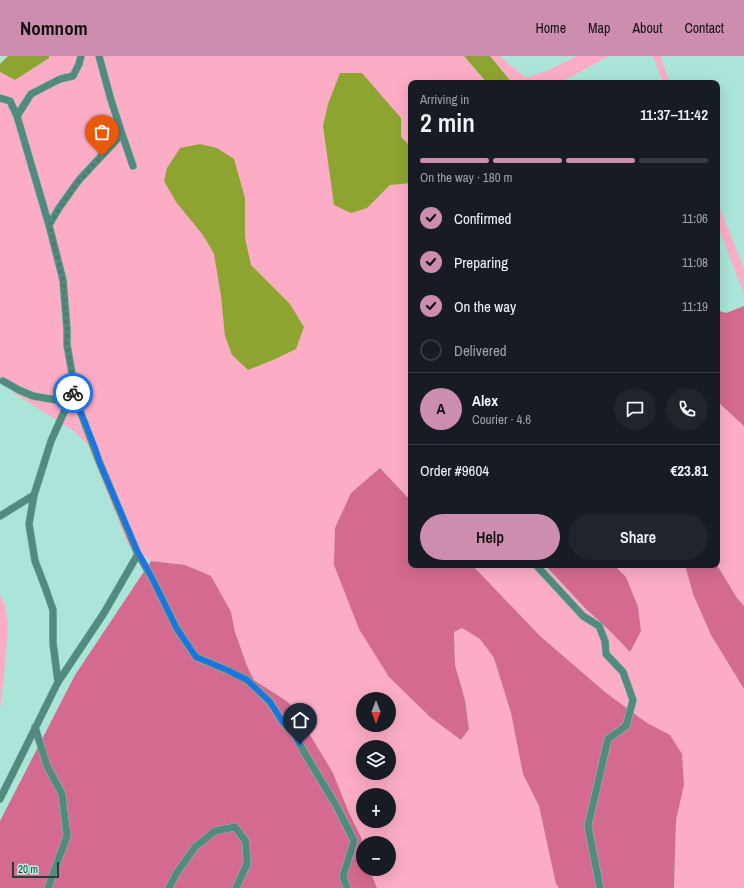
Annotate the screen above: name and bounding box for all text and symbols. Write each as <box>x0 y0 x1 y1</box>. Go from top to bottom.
text: Nomnom <box>20 15 88 41</box>
text: Home <box>535 19 566 37</box>
text: Map <box>588 19 610 37</box>
text: About <box>632 19 662 37</box>
text: Contact <box>684 19 724 37</box>
text: Arriving in <box>420 91 469 108</box>
text: 11:37–11:42 <box>640 104 708 125</box>
text: 2 min <box>420 105 475 140</box>
pin <box>85 115 119 156</box>
icon: bag <box>91 121 113 143</box>
text: On the way · 180 m <box>420 169 512 186</box>
icon: check <box>420 207 442 229</box>
text: Confirmed <box>454 208 511 229</box>
text: 11:06 <box>682 210 708 227</box>
icon: check <box>420 251 442 273</box>
text: Preparing <box>454 252 508 273</box>
text: 11:08 <box>682 254 708 271</box>
icon: check <box>420 295 442 317</box>
text: On the way <box>454 296 516 317</box>
text: 11:19 <box>682 298 708 315</box>
text: Delivered <box>454 340 507 361</box>
courier <box>53 373 93 413</box>
icon: bike <box>62 382 84 404</box>
button: chat <box>614 388 656 430</box>
button: phone <box>666 388 708 430</box>
text: Alex <box>472 390 498 411</box>
text: A <box>437 398 445 419</box>
text: Courier · 4.6 <box>472 411 531 428</box>
text: Order #9604 <box>420 460 489 481</box>
text: €23.81 <box>670 460 708 481</box>
button: Help <box>420 514 560 560</box>
button: Share <box>568 514 708 560</box>
north arrow <box>356 692 396 732</box>
map controls <box>356 692 396 876</box>
pin <box>283 703 317 744</box>
icon: home <box>289 709 311 731</box>
button: layers <box>356 740 396 780</box>
button: + <box>356 788 396 828</box>
button: − <box>356 836 396 876</box>
scale bar <box>12 860 59 879</box>
text: 20 m <box>18 862 38 876</box>

